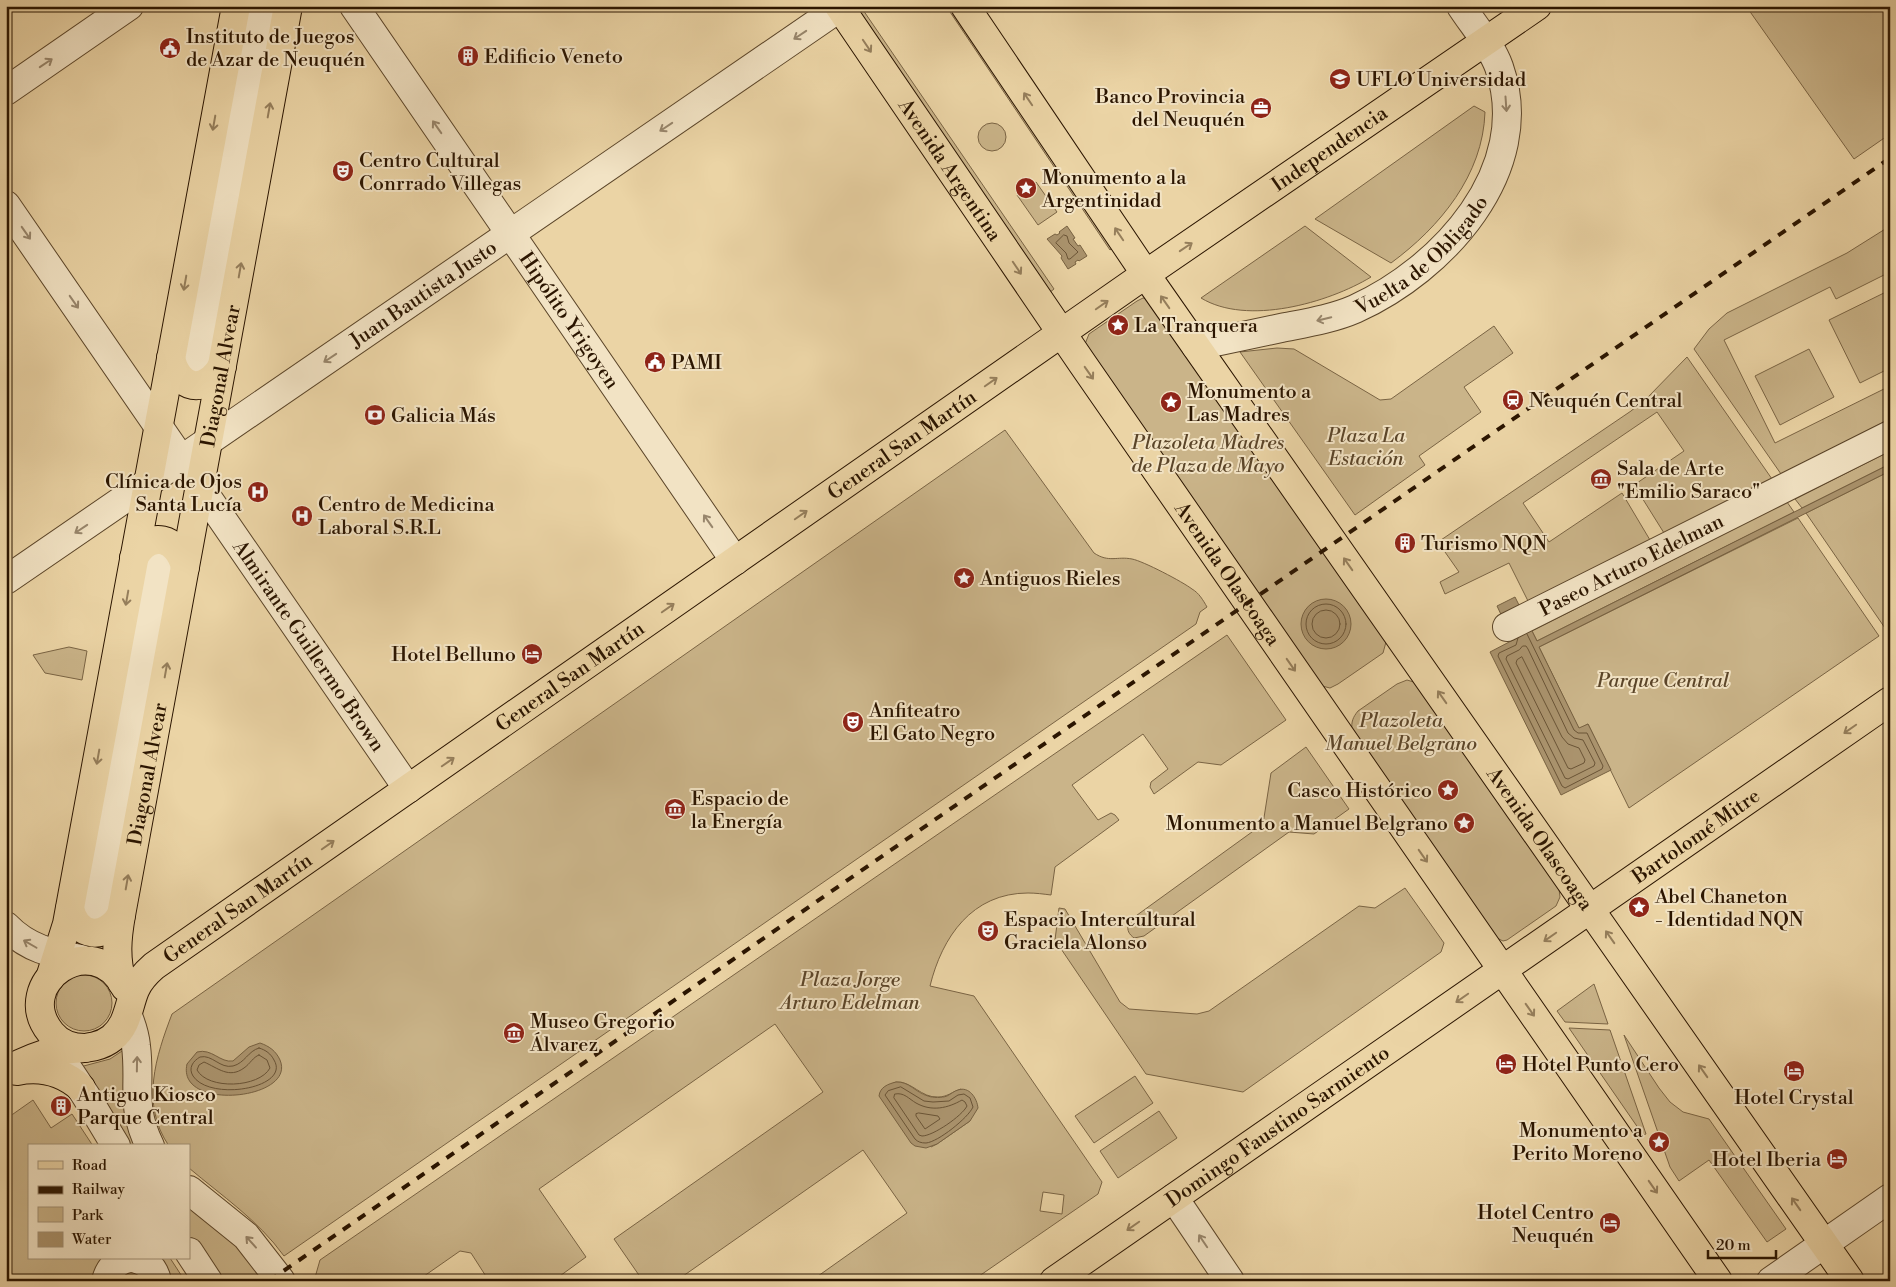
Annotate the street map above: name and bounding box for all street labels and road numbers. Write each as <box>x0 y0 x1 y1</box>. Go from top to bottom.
street label: Avenida Argentina <box>891 94 1007 247</box>
street label: Independencia <box>1267 101 1394 198</box>
street label: Vuelta de Obligado <box>1350 192 1494 322</box>
street label: Juan Bautista Justo <box>345 236 502 355</box>
street label: Hipólito Yrigoyen <box>513 248 624 394</box>
street label: Diagonal Alvear <box>196 302 247 449</box>
street label: General San Martín <box>823 385 982 506</box>
street label: Avenida Olascoaga <box>1168 497 1286 652</box>
street label: Paseo Arturo Edelman <box>1536 509 1728 623</box>
street label: Almirante Guillermo Brown <box>226 535 390 757</box>
street label: General San Martín <box>491 617 650 738</box>
street label: Diagonal Alvear <box>123 701 174 848</box>
street label: Avenida Olascoaga <box>1480 762 1598 917</box>
street label: Bartolomé Mitre <box>1627 784 1765 891</box>
street label: General San Martín <box>159 848 318 970</box>
street label: Domingo Faustino Sarmiento <box>1162 1041 1395 1214</box>

